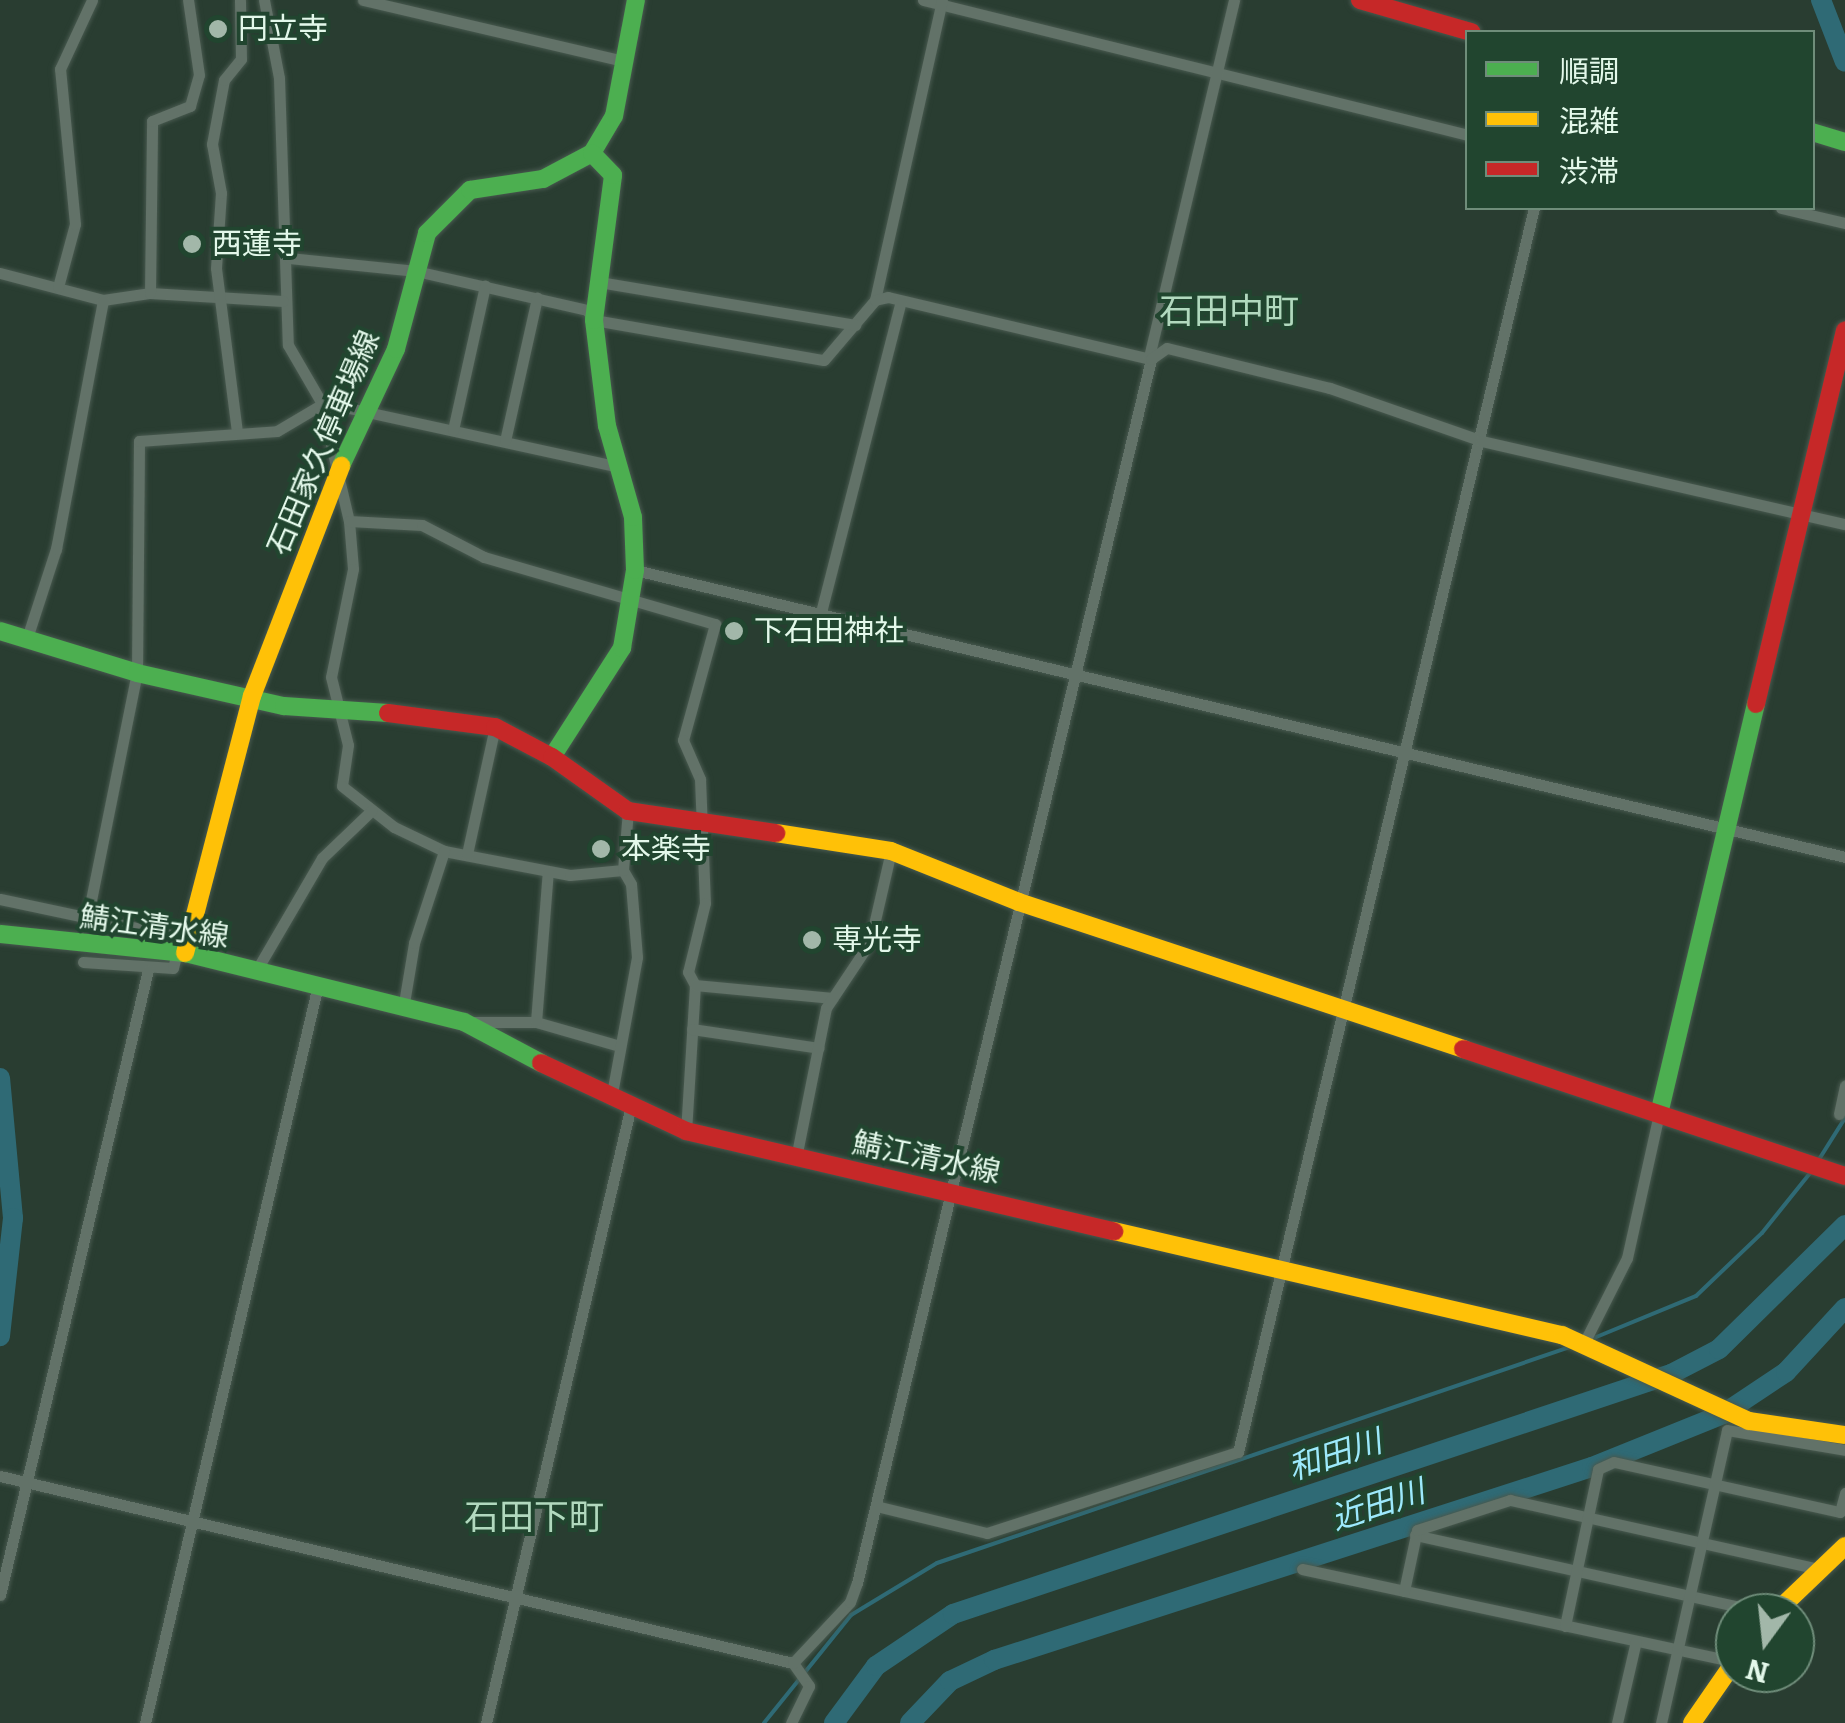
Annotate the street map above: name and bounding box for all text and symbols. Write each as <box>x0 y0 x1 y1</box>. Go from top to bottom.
place label: 円立寺 <box>238 11 328 47</box>
marker: 円立寺 <box>207 18 229 40</box>
legend <box>1465 30 1815 210</box>
text: 順調 <box>1559 54 1619 90</box>
text: 混雑 <box>1559 104 1619 140</box>
text: 渋滞 <box>1559 154 1619 190</box>
place label: 西蓮寺 <box>212 226 302 262</box>
marker: 西蓮寺 <box>181 233 203 255</box>
district label: 石田中町 <box>1159 290 1299 332</box>
street label: 石田家久停車場線 <box>261 326 387 560</box>
place label: 下石田神社 <box>754 613 904 649</box>
marker: 下石田神社 <box>723 620 745 642</box>
place label: 本楽寺 <box>621 831 711 867</box>
marker: 本楽寺 <box>590 838 612 860</box>
street label: 鯖江清水線 <box>77 899 231 955</box>
place label: 専光寺 <box>832 922 922 958</box>
marker: 専光寺 <box>801 929 823 951</box>
street label: 鯖江清水線 <box>849 1125 1003 1191</box>
water label: 和田川 <box>1283 1422 1387 1488</box>
water label: 近田川 <box>1326 1472 1430 1538</box>
district label: 石田下町 <box>464 1496 604 1538</box>
north arrow <box>1715 1593 1815 1693</box>
text: N <box>1743 1652 1772 1689</box>

